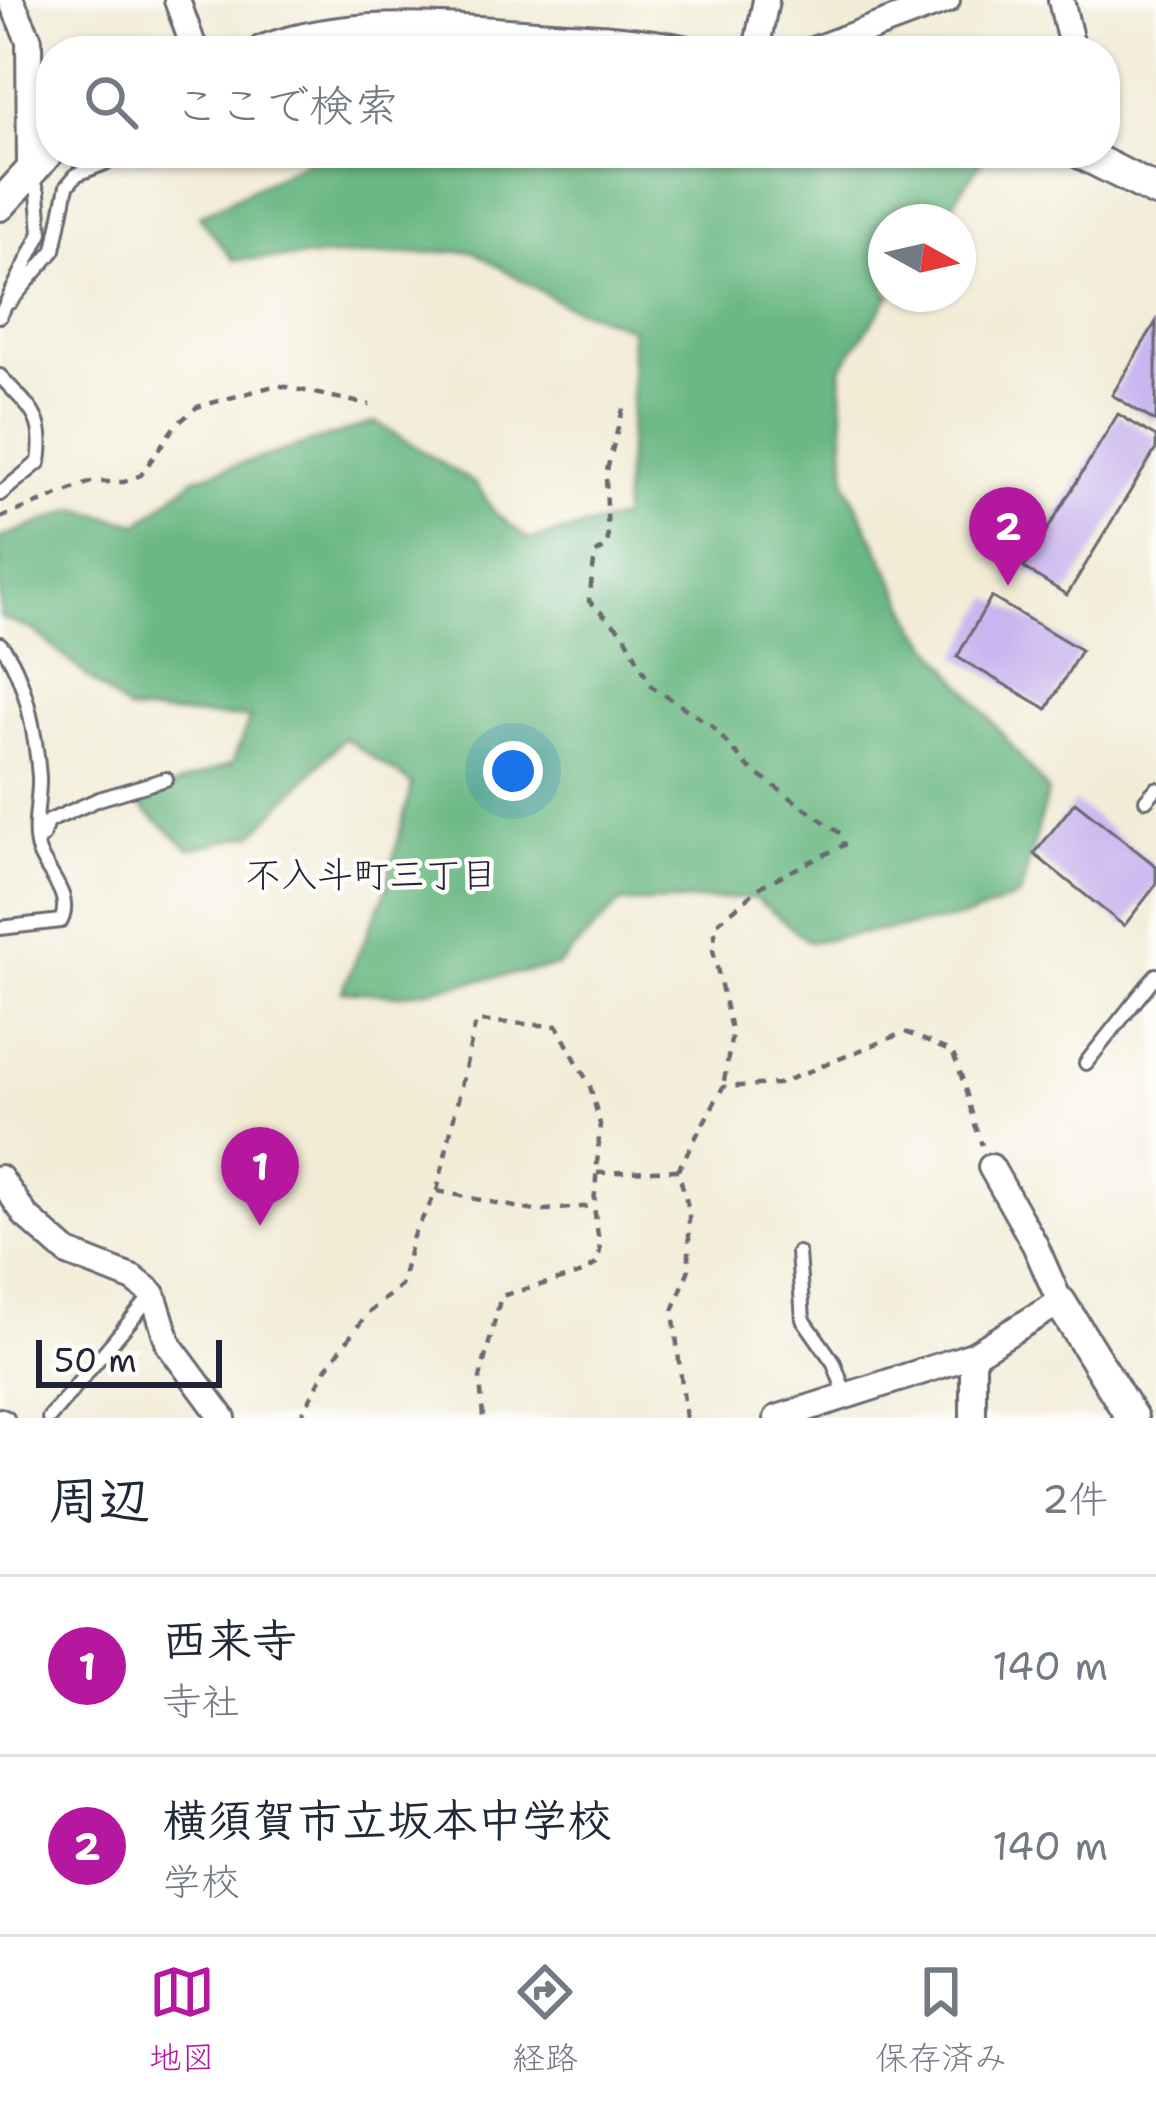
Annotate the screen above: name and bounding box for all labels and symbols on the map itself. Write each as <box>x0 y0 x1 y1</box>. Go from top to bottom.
north arrow <box>868 204 976 312</box>
pin: 2 <box>969 487 1047 586</box>
your location <box>483 741 543 801</box>
district label: 不入斗町三丁目 <box>245 850 497 899</box>
pin: 1 <box>221 1127 299 1226</box>
scale bar <box>36 1334 222 1387</box>

